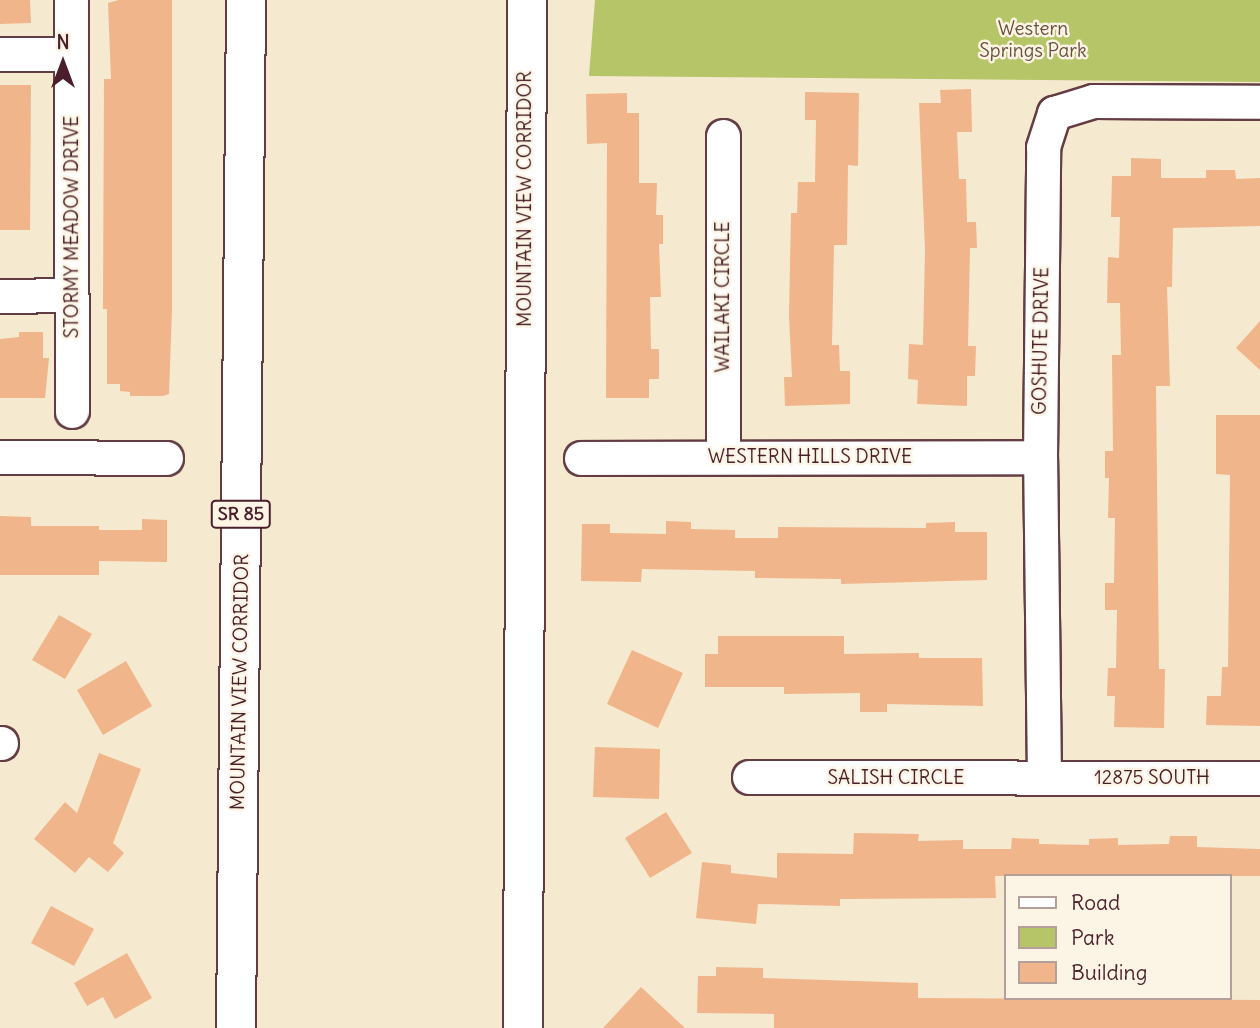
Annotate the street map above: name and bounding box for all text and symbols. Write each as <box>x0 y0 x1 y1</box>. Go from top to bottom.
park label: Western Springs Park <box>979 18 1087 62</box>
north arrow <box>28 28 98 98</box>
text: N <box>56 30 70 54</box>
street label: MOUNTAIN VIEW CORRIDOR <box>514 71 536 327</box>
street label: STORMY MEADOW DRIVE <box>61 116 83 338</box>
street label: WAILAKI CIRCLE <box>712 221 734 373</box>
street label: GOSHUTE DRIVE <box>1028 267 1054 415</box>
street label: WESTERN HILLS DRIVE <box>708 446 912 468</box>
road number: SR 85 <box>210 500 272 528</box>
street label: MOUNTAIN VIEW CORRIDOR <box>226 554 254 810</box>
street label: SALISH CIRCLE <box>828 767 964 789</box>
street label: 12875 SOUTH <box>1094 767 1210 789</box>
legend <box>1004 874 1232 1000</box>
text: Road <box>1071 889 1120 916</box>
text: Park <box>1071 924 1114 951</box>
text: Building <box>1071 959 1147 986</box>

